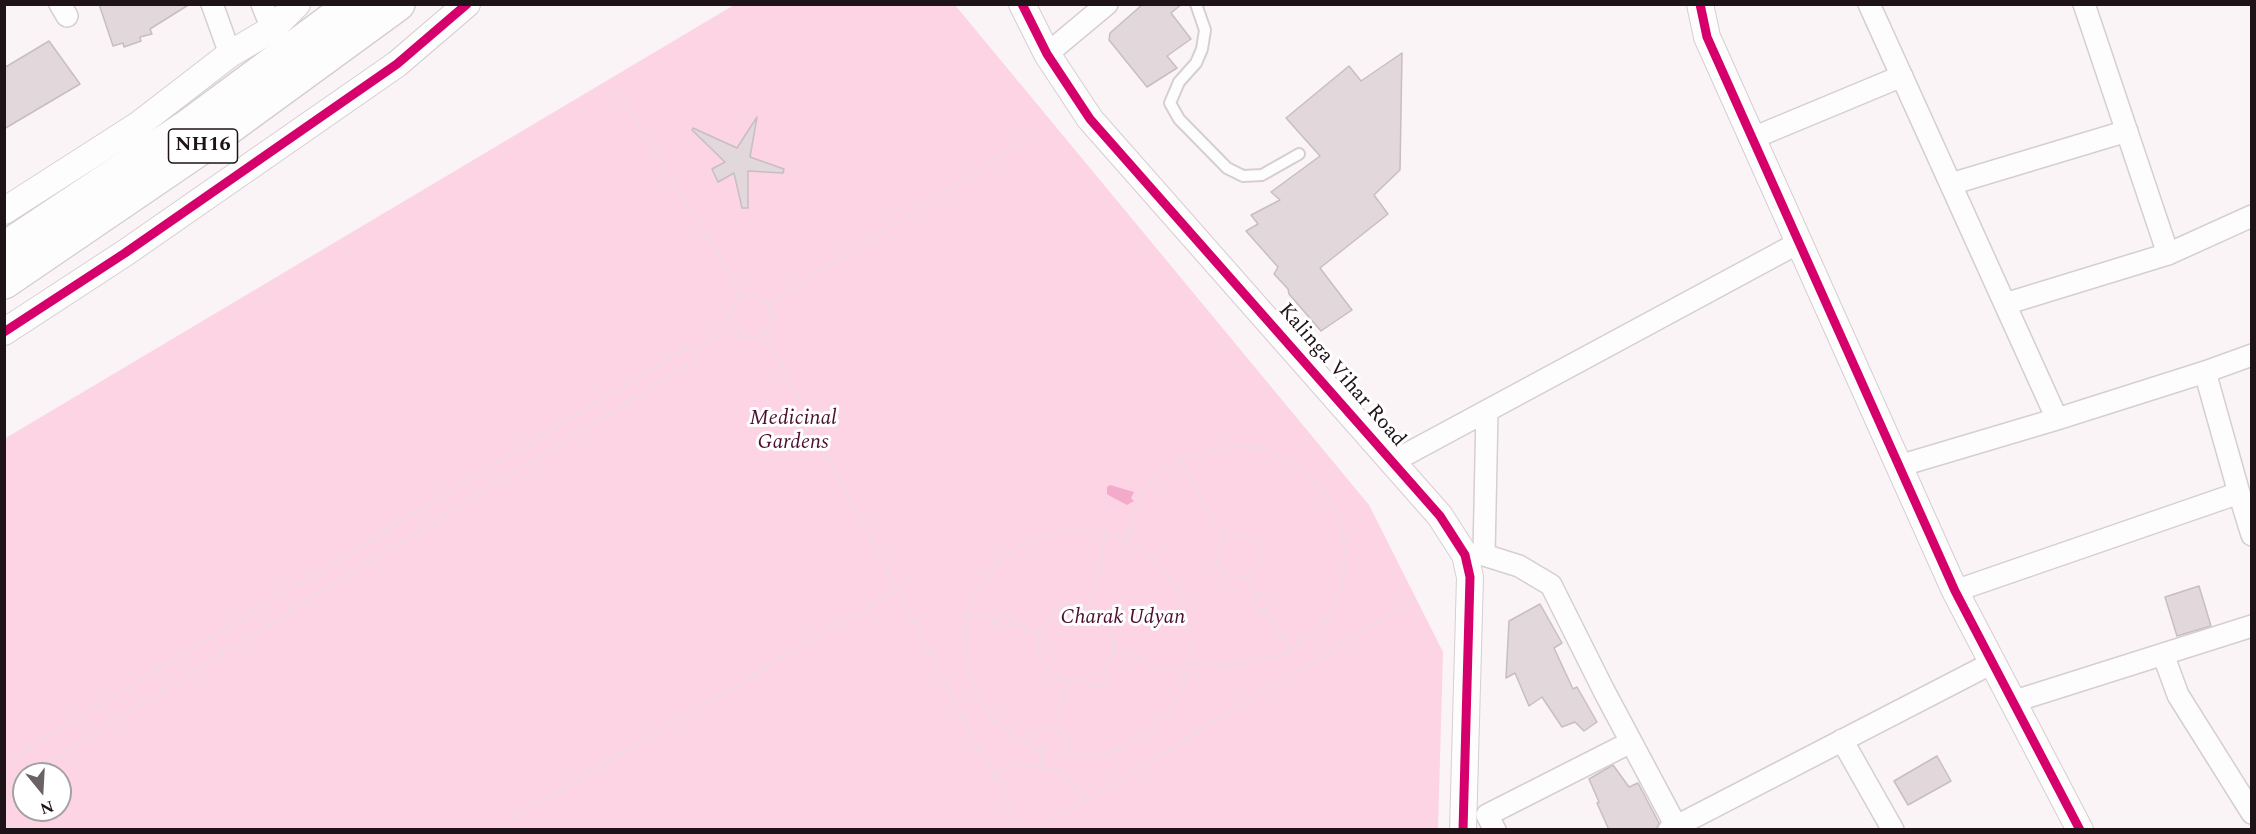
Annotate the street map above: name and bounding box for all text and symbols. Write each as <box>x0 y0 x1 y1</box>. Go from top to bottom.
road number: NH16 <box>168 129 238 163</box>
street label: Kalinga Vihar Road <box>1272 299 1410 453</box>
park label: Medicinal Gardens <box>749 407 837 457</box>
park label: Charak Udyan <box>1061 606 1185 632</box>
north arrow <box>12 762 72 822</box>
text: N <box>37 794 57 821</box>

